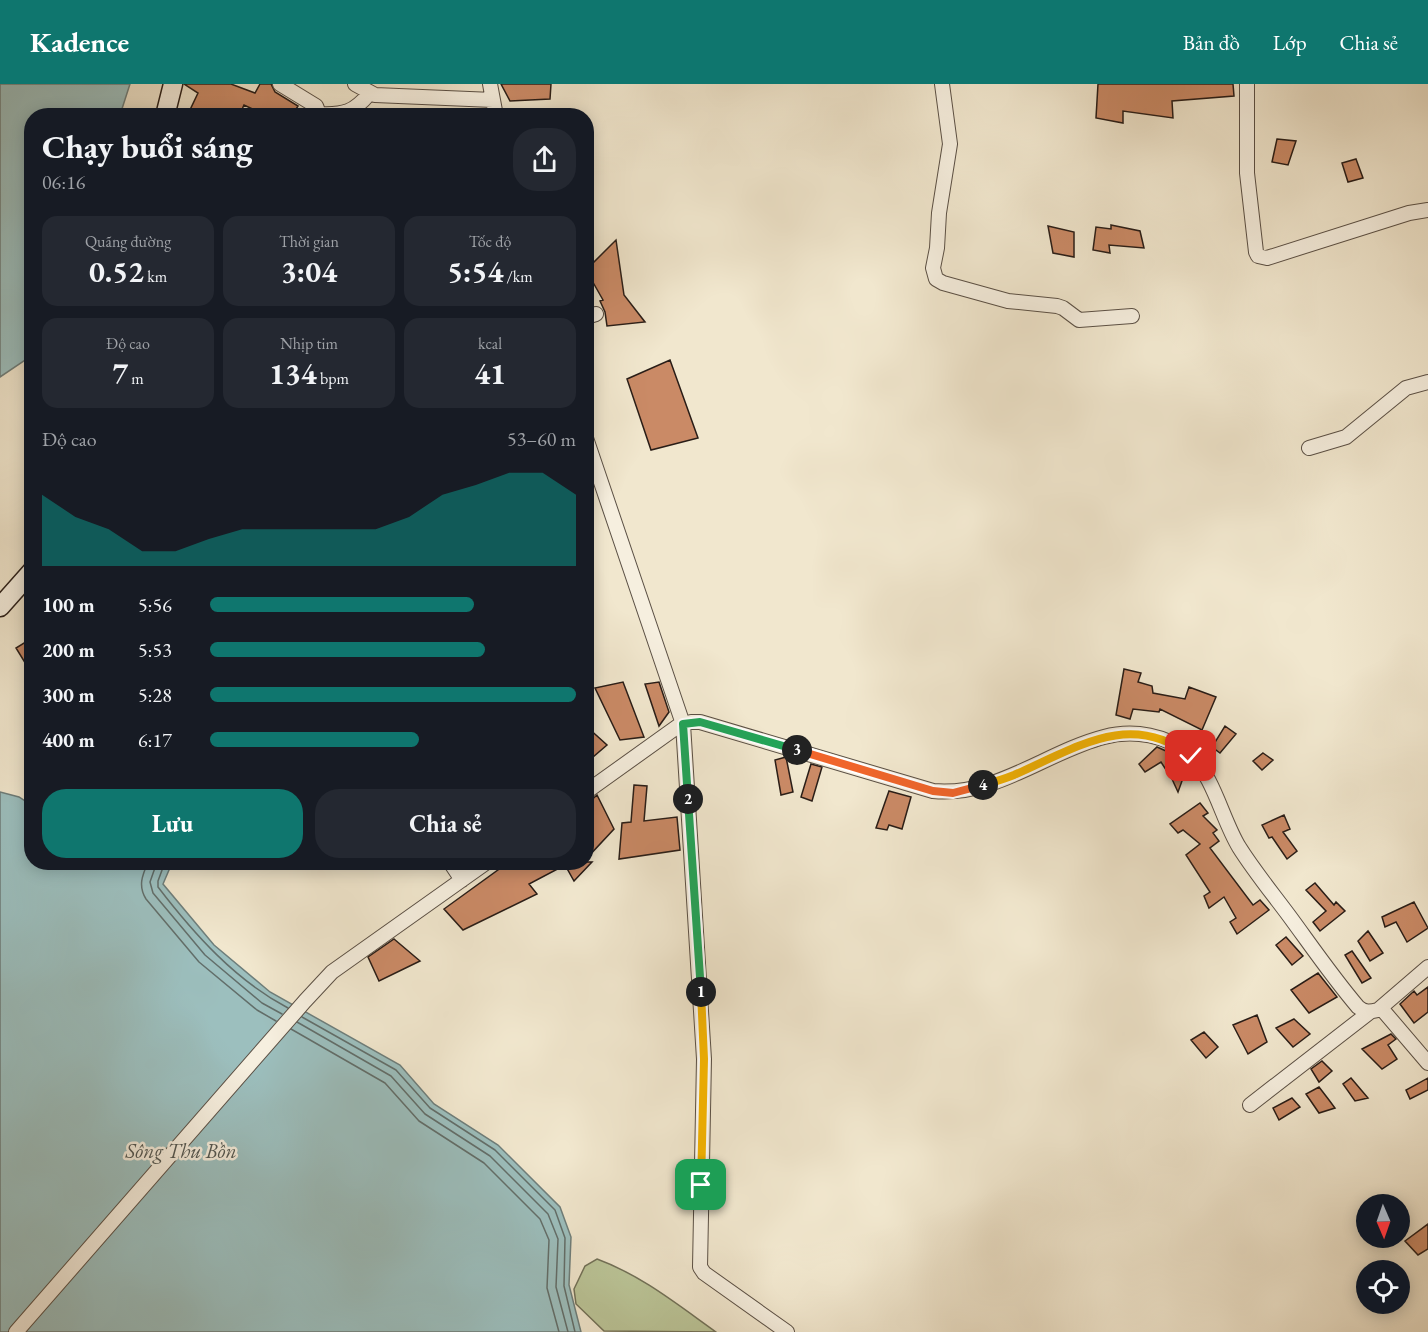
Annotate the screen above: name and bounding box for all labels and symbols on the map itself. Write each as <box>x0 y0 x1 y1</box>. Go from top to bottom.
pin <box>1165 730 1216 781</box>
pin: 3 <box>782 735 812 765</box>
pin: 4 <box>968 770 998 800</box>
pin: 2 <box>673 784 703 814</box>
pin: 1 <box>686 977 716 1007</box>
water label: Sông Thu Bồn <box>124 1137 237 1164</box>
pin <box>675 1159 726 1210</box>
north arrow <box>1356 1194 1410 1248</box>

